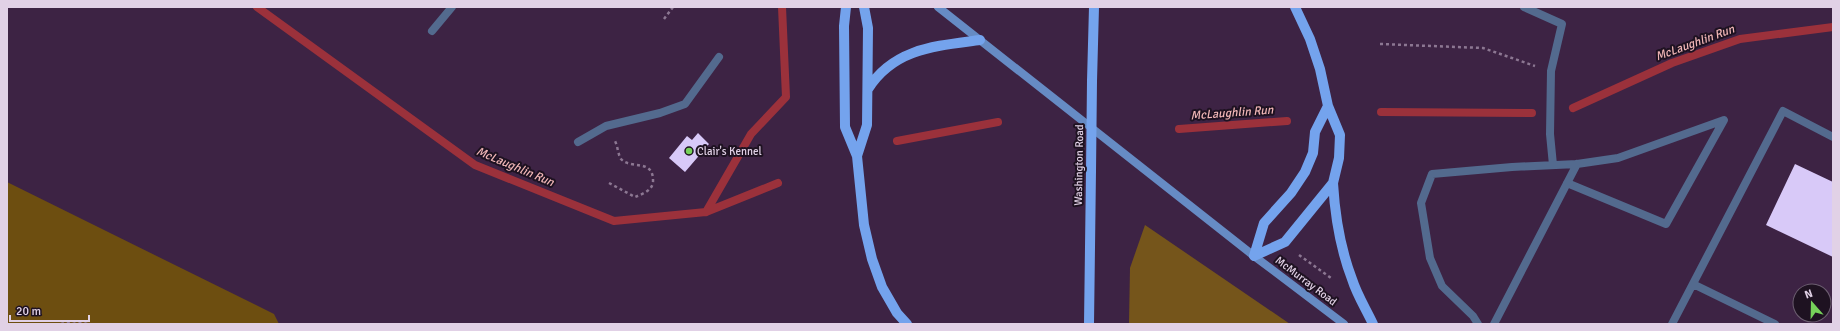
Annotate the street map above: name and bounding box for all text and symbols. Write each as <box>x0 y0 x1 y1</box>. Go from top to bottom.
water label: McLaughlin Run <box>1653 22 1737 64</box>
water label: McLaughlin Run <box>1190 103 1274 123</box>
street label: Washington Road <box>1072 124 1086 206</box>
water label: McLaughlin Run <box>474 144 557 190</box>
place label: Clair's Kennel <box>697 145 762 158</box>
marker: Clair's Kennel <box>684 146 694 156</box>
street label: McMurray Road <box>1273 254 1339 308</box>
north arrow <box>1792 283 1832 323</box>
text: N <box>1803 287 1815 301</box>
scale bar <box>10 297 89 323</box>
text: 20 m <box>16 304 41 319</box>

